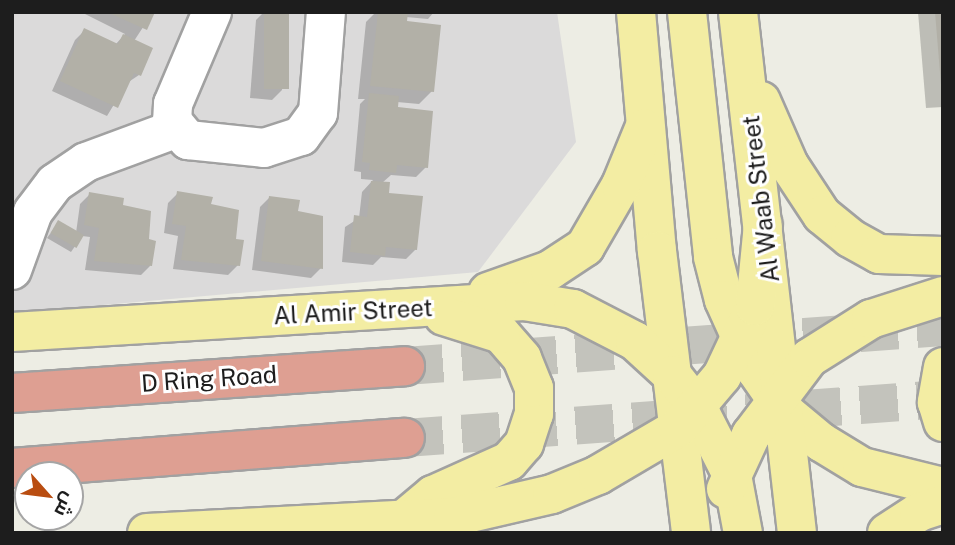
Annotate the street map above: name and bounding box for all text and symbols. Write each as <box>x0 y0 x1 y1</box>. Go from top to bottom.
street label: Al Waab Street <box>736 114 786 284</box>
street label: Al Amir Street <box>273 293 433 331</box>
street label: D Ring Road <box>140 360 278 398</box>
north arrow <box>14 461 84 531</box>
text: ش <box>50 489 81 521</box>

